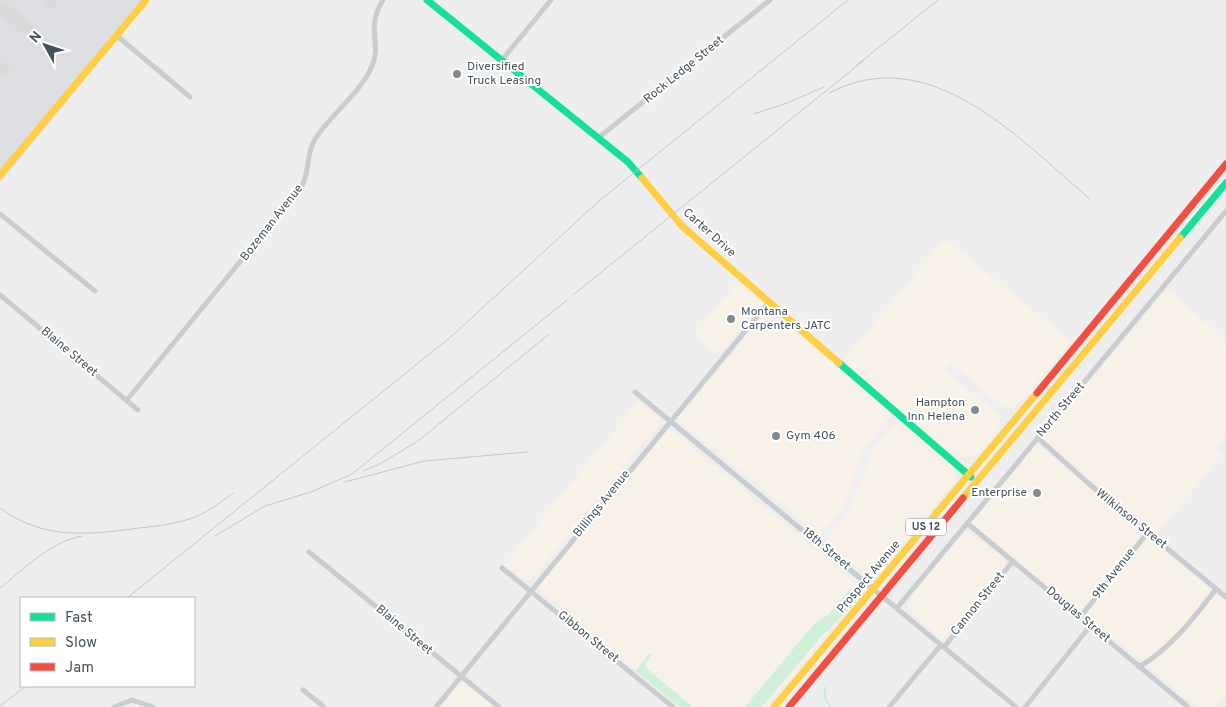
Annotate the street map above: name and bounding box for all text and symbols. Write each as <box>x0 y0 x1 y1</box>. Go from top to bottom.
north arrow <box>20 20 70 70</box>
text: N <box>26 28 46 47</box>
street label: Rock Ledge Street <box>641 33 727 107</box>
place label: Diversified Truck Leasing <box>467 59 541 89</box>
marker: Diversified Truck Leasing <box>451 68 463 80</box>
street label: Bozeman Avenue <box>237 181 307 265</box>
street label: Carter Drive <box>679 205 739 261</box>
place label: Montana Carpenters JATC <box>741 304 831 334</box>
marker: Montana Carpenters JATC <box>725 313 737 325</box>
street label: Blaine Street <box>37 323 101 381</box>
street label: North Street <box>1033 379 1089 441</box>
place label: Hampton Inn Helena <box>907 395 965 425</box>
marker: Hampton Inn Helena <box>969 404 981 416</box>
place label: Gym 406 <box>786 428 836 444</box>
marker: Gym 406 <box>770 430 782 442</box>
street label: Billings Avenue <box>570 467 634 541</box>
place label: Enterprise <box>971 485 1027 501</box>
street label: Wilkinson Street <box>1092 485 1170 553</box>
marker: Enterprise <box>1031 487 1043 499</box>
road number: US 12 <box>906 518 946 536</box>
street label: 18th Street <box>798 524 854 574</box>
street label: Prospect Avenue <box>834 537 904 617</box>
street label: 9th Avenue <box>1089 545 1139 603</box>
street label: Cannon Street <box>947 569 1009 639</box>
street label: Douglas Street <box>1043 583 1113 647</box>
legend <box>20 597 195 687</box>
street label: Blaine Street <box>372 601 436 659</box>
street label: Gibbon Street <box>554 607 622 667</box>
text: Fast <box>65 609 93 628</box>
text: Slow <box>65 634 97 653</box>
text: Jam <box>65 659 94 678</box>

